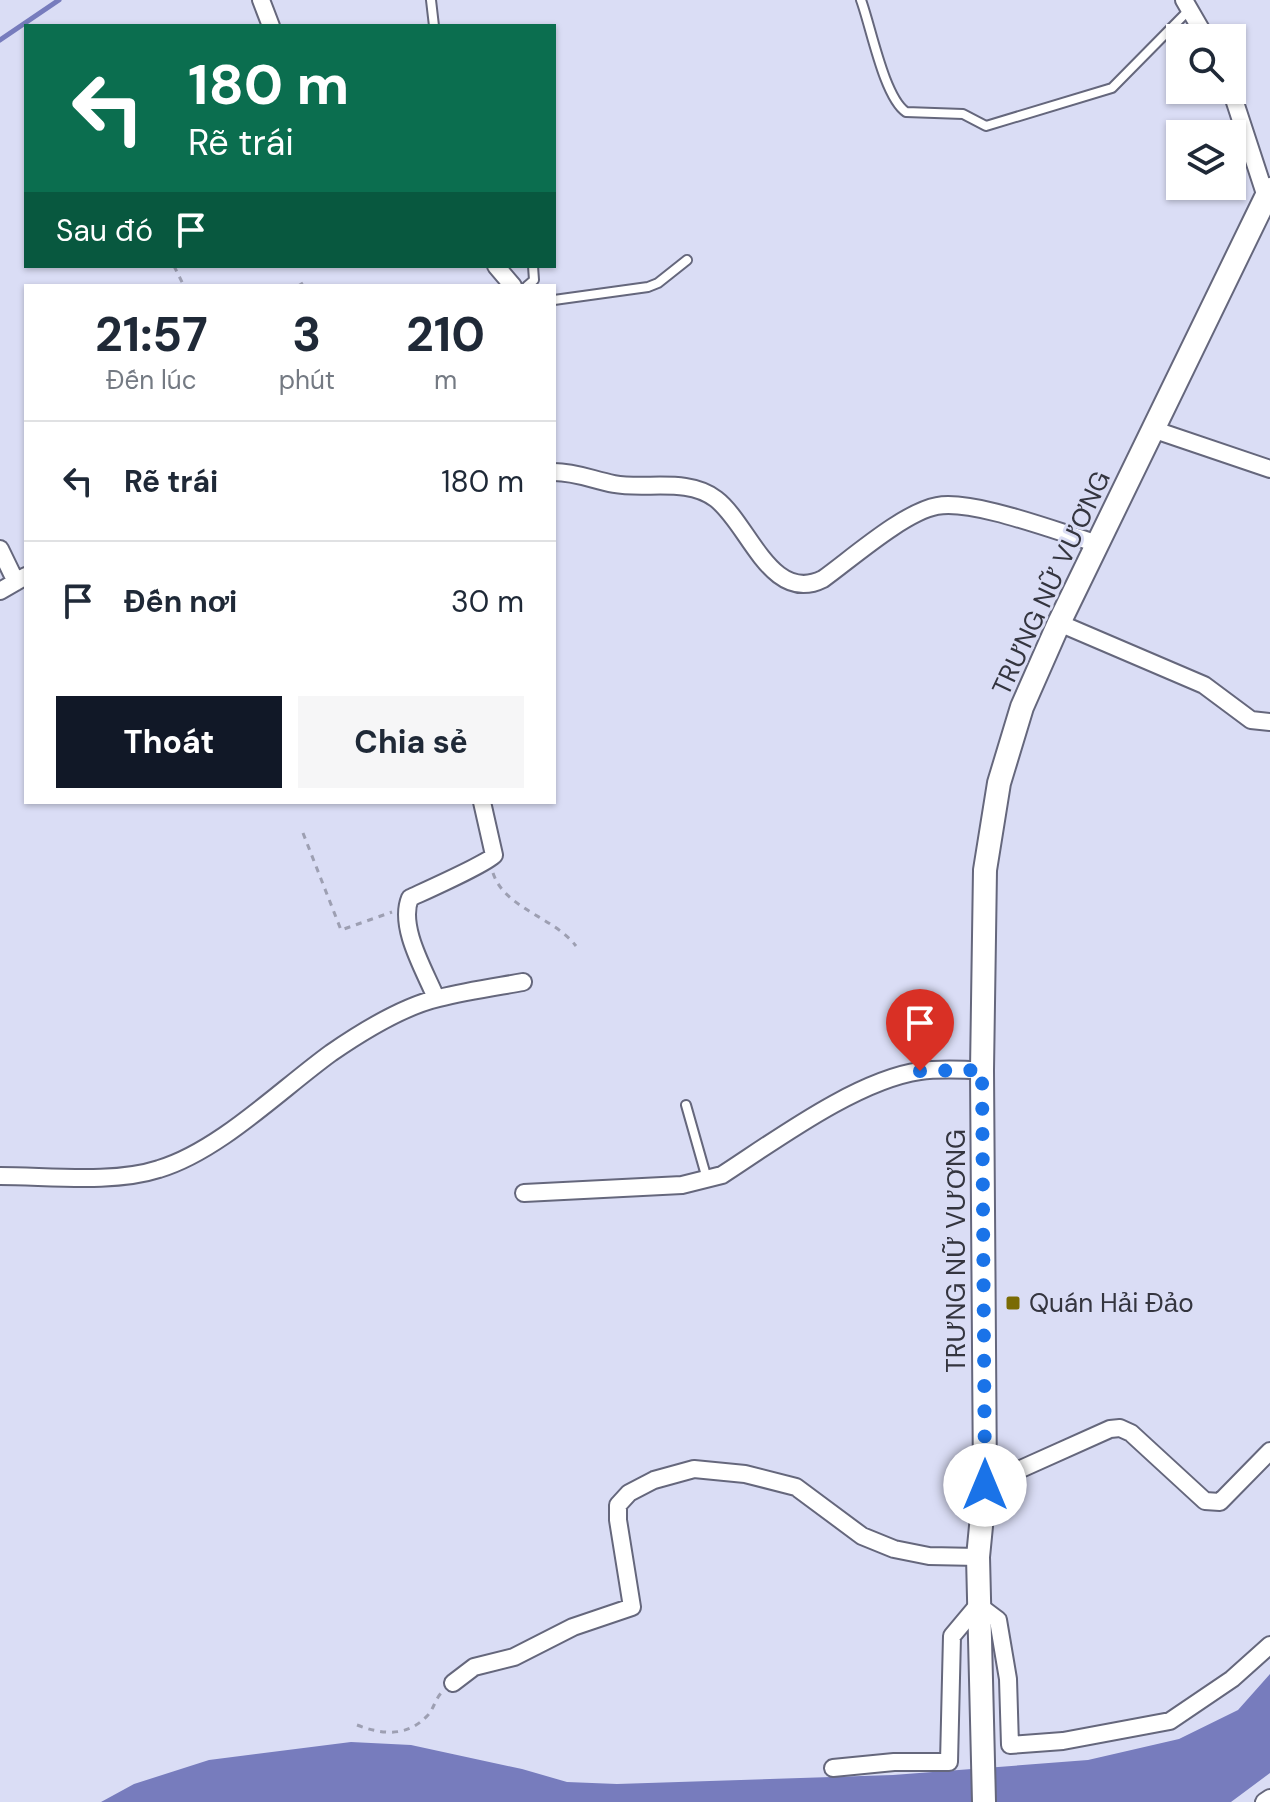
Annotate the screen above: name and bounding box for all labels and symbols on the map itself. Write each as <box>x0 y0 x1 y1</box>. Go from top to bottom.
street label: TRƯNG NỮ VƯƠNG <box>984 465 1118 701</box>
pin <box>886 989 954 1071</box>
street label: TRƯNG NỮ VƯƠNG <box>939 1129 973 1373</box>
place label: Quán Hải Đảo <box>1029 1286 1194 1320</box>
marker: Quán Hải Đảo <box>1004 1294 1022 1312</box>
position arrow <box>943 1443 1027 1527</box>

